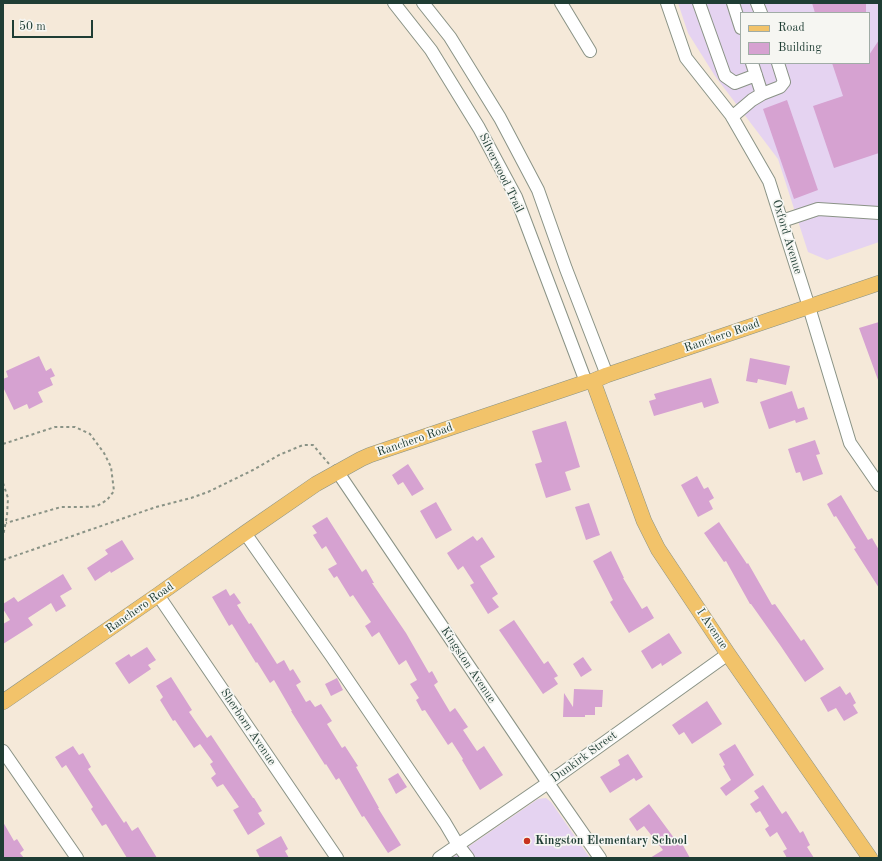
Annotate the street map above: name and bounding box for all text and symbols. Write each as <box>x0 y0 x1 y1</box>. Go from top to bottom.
scale bar <box>14 12 95 38</box>
legend <box>740 12 870 64</box>
text: 50 m <box>19 21 46 33</box>
text: Road <box>778 22 805 34</box>
text: Building <box>778 42 822 54</box>
street label: Silverwood Trail <box>476 131 526 215</box>
street label: Oxford Avenue <box>769 198 805 276</box>
street label: Ranchero Road <box>682 316 762 356</box>
street label: Ranchero Road <box>375 420 455 460</box>
street label: Ranchero Road <box>103 579 177 637</box>
street label: I Avenue <box>693 606 731 652</box>
street label: Kingston Avenue <box>437 624 499 706</box>
street label: Sherborn Avenue <box>217 686 279 768</box>
street label: Dunkirk Street <box>548 728 620 786</box>
place label: Kingston Elementary School <box>535 834 687 848</box>
marker: Kingston Elementary School <box>522 836 532 846</box>

